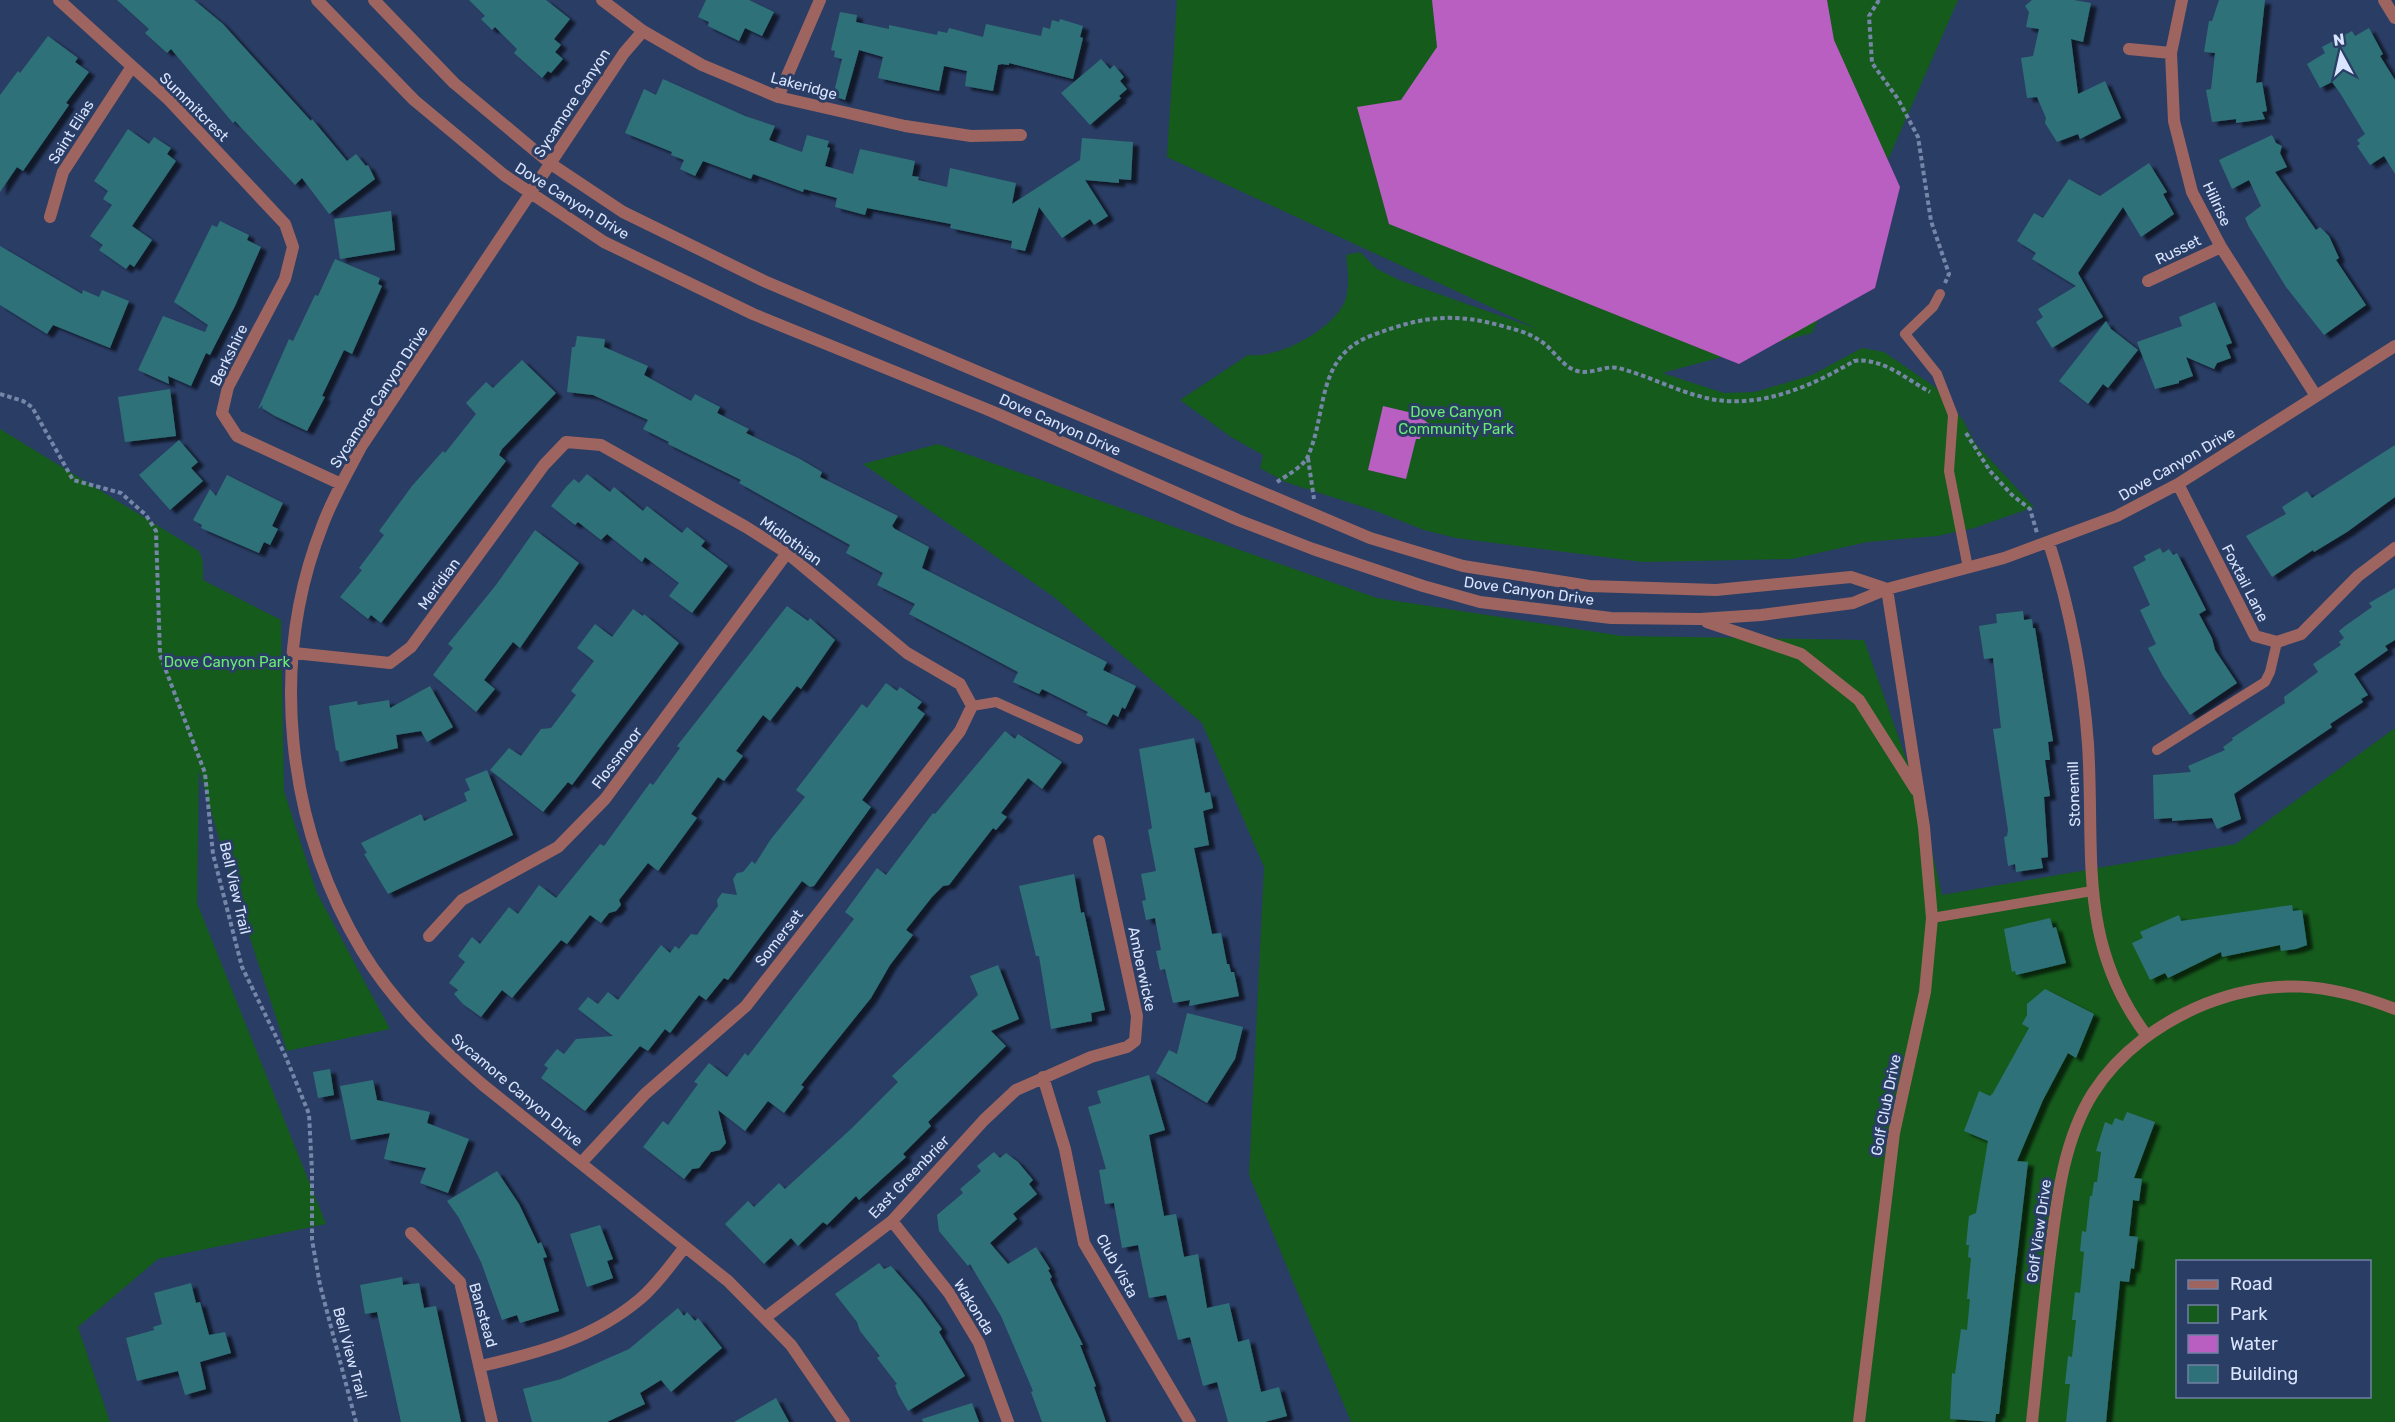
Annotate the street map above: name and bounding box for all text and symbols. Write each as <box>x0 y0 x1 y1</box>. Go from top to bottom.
north arrow <box>2311 24 2371 84</box>
text: N <box>2332 29 2346 50</box>
street label: Sycamore Canyon <box>530 45 614 161</box>
street label: Lakeridge <box>769 68 839 104</box>
street label: Summitcrest <box>156 69 232 145</box>
street label: Saint Elias <box>44 96 98 167</box>
street label: Dove Canyon Drive <box>512 159 632 243</box>
street label: Hillrise <box>2199 179 2235 229</box>
street label: Russet <box>2152 231 2204 269</box>
street label: Berkshire <box>206 321 252 389</box>
street label: Sycamore Canyon Drive <box>326 322 432 472</box>
street label: Dove Canyon Drive <box>996 390 1124 460</box>
park label: Dove Canyon Community Park <box>1398 403 1514 438</box>
street label: Dove Canyon Drive <box>2116 423 2238 505</box>
street label: Midlothian <box>756 512 826 570</box>
street label: Foxtail Lane <box>2218 541 2272 625</box>
street label: Meridian <box>414 555 464 613</box>
street label: Dove Canyon Drive <box>1463 573 1595 609</box>
park label: Dove Canyon Park <box>164 653 290 671</box>
street label: Flossmoor <box>588 723 646 792</box>
street label: Stonemill <box>2064 761 2084 827</box>
street label: Bell View Trail <box>216 840 254 936</box>
street label: Somerset <box>751 906 807 970</box>
street label: Amberwicke <box>1124 925 1160 1013</box>
street label: Sycamore Canyon Drive <box>448 1030 586 1150</box>
street label: Golf Club Drive <box>1867 1053 1905 1157</box>
street label: East Greenbrier <box>865 1131 953 1222</box>
street label: Golf View Drive <box>2023 1178 2055 1284</box>
street label: Club Vista <box>1092 1231 1142 1301</box>
legend <box>2176 1260 2371 1398</box>
text: Road <box>2230 1273 2273 1295</box>
street label: Wakonda <box>950 1276 998 1338</box>
street label: Banstead <box>465 1281 501 1349</box>
text: Park <box>2230 1303 2268 1325</box>
street label: Bell View Trail <box>329 1305 371 1401</box>
text: Water <box>2230 1333 2278 1355</box>
text: Building <box>2230 1363 2298 1385</box>

